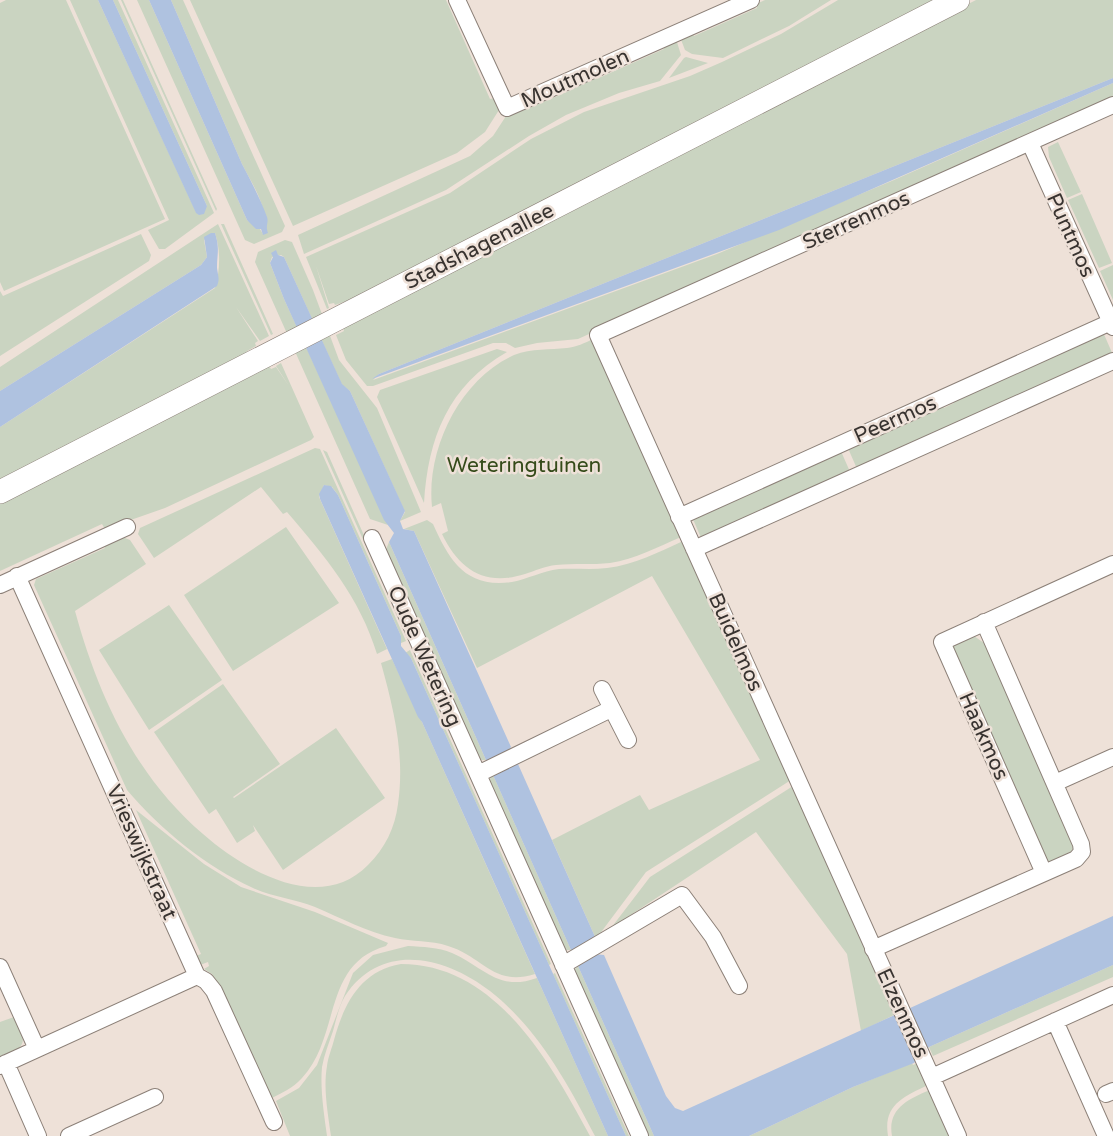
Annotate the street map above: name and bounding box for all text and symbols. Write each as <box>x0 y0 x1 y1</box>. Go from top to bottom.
street label: Moutmolen <box>517 44 633 113</box>
street label: Sterrenmos <box>799 186 914 255</box>
street label: Puntmos <box>1041 189 1100 281</box>
street label: Stadshagenallee <box>400 198 558 295</box>
street label: Peermos <box>850 390 940 449</box>
park label: Weteringtuinen <box>447 453 601 478</box>
street label: Oude Wetering <box>382 582 467 730</box>
street label: Buidelmos <box>703 589 768 695</box>
street label: Haakmos <box>953 689 1014 784</box>
street label: Vrieswijkstraat <box>101 781 182 923</box>
street label: Elzenmos <box>871 964 934 1062</box>

